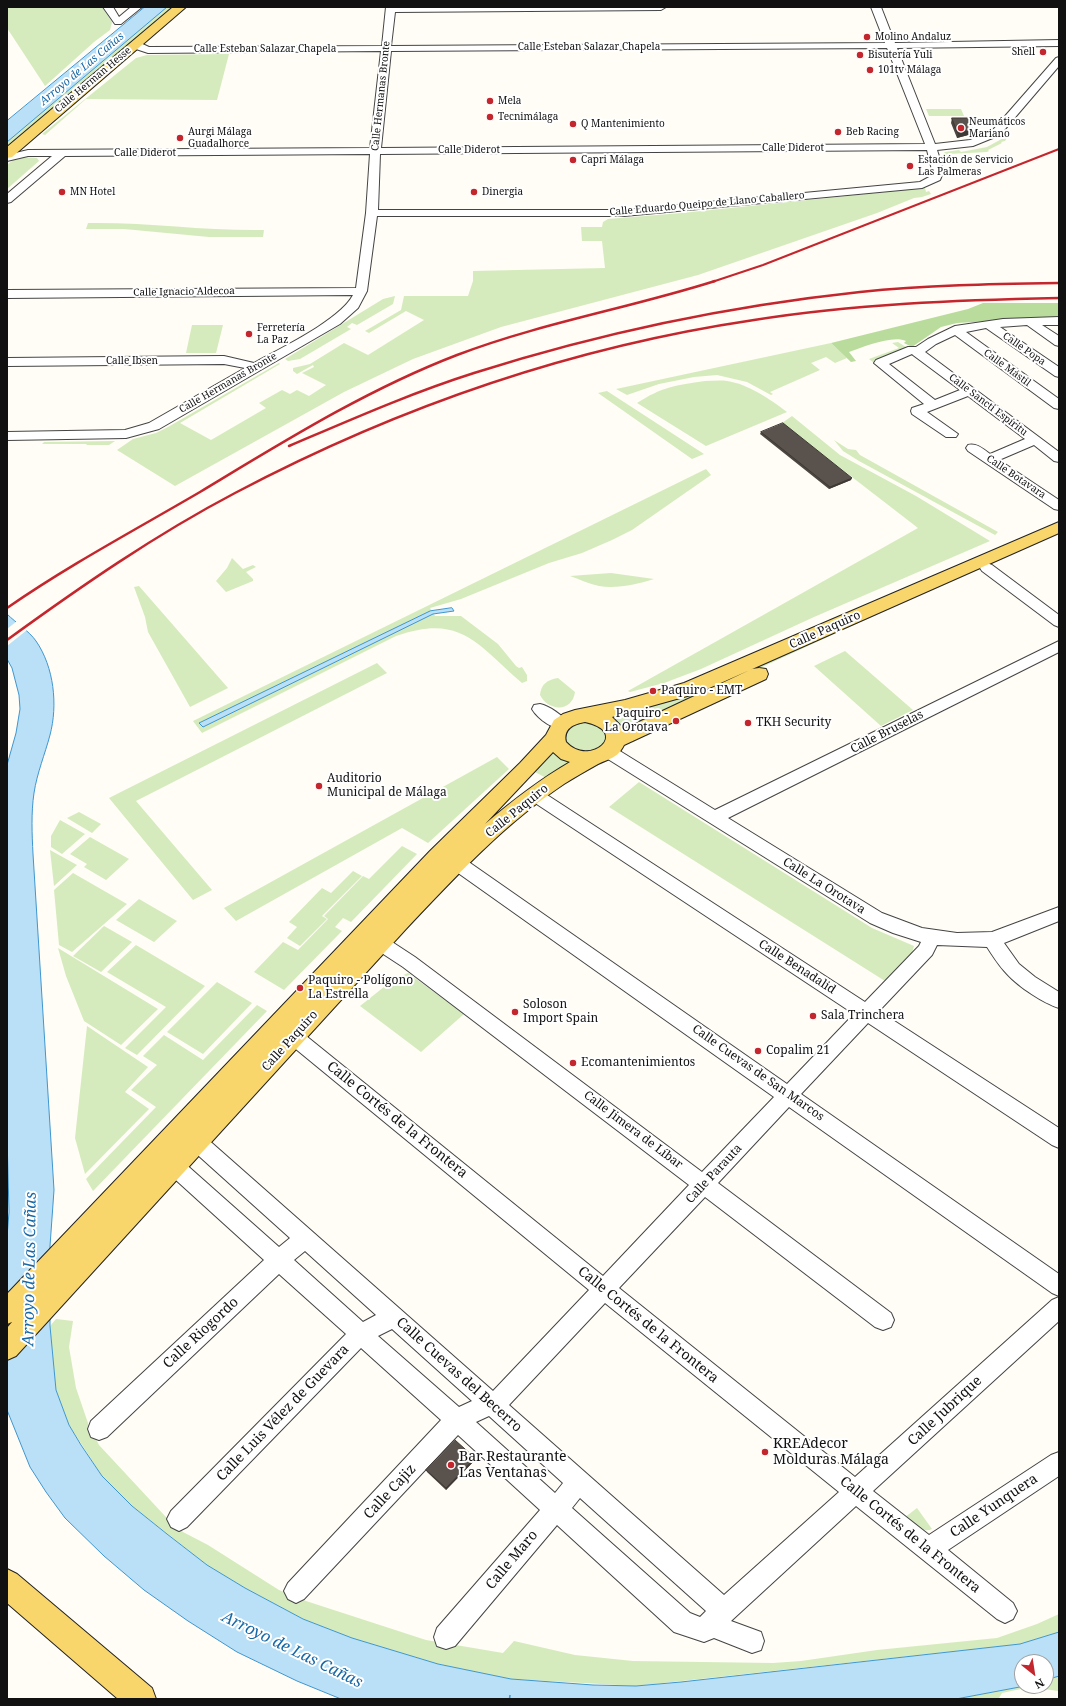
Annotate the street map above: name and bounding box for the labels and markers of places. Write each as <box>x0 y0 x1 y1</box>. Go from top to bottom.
place label: Molino Andaluz <box>875 31 951 43</box>
marker: Molino Andaluz <box>862 32 872 42</box>
place label: Shell <box>1012 46 1035 58</box>
marker: Shell <box>1038 47 1048 57</box>
place label: Bisutería Yuli <box>868 49 933 61</box>
marker: Bisutería Yuli <box>855 50 865 60</box>
place label: 101tv Málaga <box>878 64 941 76</box>
marker: 101tv Málaga <box>865 65 875 75</box>
place label: Mela <box>498 95 521 107</box>
marker: Mela <box>485 96 495 106</box>
place label: Tecnimálaga <box>498 111 558 123</box>
marker: Tecnimálaga <box>485 112 495 122</box>
place label: Neumáticos Mariano <box>969 116 1025 140</box>
place label: Q Mantenimiento <box>581 118 665 130</box>
marker: Q Mantenimiento <box>568 119 578 129</box>
marker: Neumáticos Mariano <box>956 123 966 133</box>
place label: Aurgi Málaga Guadalhorce <box>188 126 252 150</box>
place label: Beb Racing <box>846 126 899 138</box>
marker: Beb Racing <box>833 127 843 137</box>
marker: Aurgi Málaga Guadalhorce <box>175 133 185 143</box>
place label: Capri Málaga <box>581 154 644 166</box>
place label: Estación de Servicio Las Palmeras <box>918 154 1013 178</box>
marker: Capri Málaga <box>568 155 578 165</box>
marker: Estación de Servicio Las Palmeras <box>905 161 915 171</box>
place label: MN Hotel <box>70 186 115 198</box>
place label: Dinergia <box>482 186 523 198</box>
marker: MN Hotel <box>57 187 67 197</box>
marker: Dinergia <box>469 187 479 197</box>
place label: Ferretería La Paz <box>257 322 305 346</box>
marker: Ferretería La Paz <box>244 329 254 339</box>
place label: Paquiro - EMT <box>661 684 742 698</box>
marker: Paquiro - EMT <box>648 686 658 696</box>
place label: Paquiro - La Orotava <box>604 707 668 735</box>
marker: Paquiro - La Orotava <box>671 716 681 726</box>
place label: TKH Security <box>756 716 831 730</box>
marker: TKH Security <box>743 718 753 728</box>
place label: Auditorio Municipal de Málaga <box>327 772 447 800</box>
marker: Auditorio Municipal de Málaga <box>314 781 324 791</box>
place label: Paquiro - Polígono La Estrella <box>308 974 413 1002</box>
marker: Paquiro - Polígono La Estrella <box>295 983 305 993</box>
place label: Soloson Import Spain <box>523 998 598 1026</box>
marker: Soloson Import Spain <box>510 1007 520 1017</box>
place label: Sala Trinchera <box>821 1009 905 1023</box>
marker: Sala Trinchera <box>808 1011 818 1021</box>
place label: Copalim 21 <box>766 1044 830 1058</box>
marker: Copalim 21 <box>753 1046 763 1056</box>
place label: Ecomantenimientos <box>581 1056 695 1070</box>
marker: Ecomantenimientos <box>568 1058 578 1068</box>
place label: KREAdecor Molduras Málaga <box>773 1436 889 1468</box>
marker: KREAdecor Molduras Málaga <box>760 1447 770 1457</box>
place label: Bar Restaurante Las Ventanas <box>459 1449 567 1482</box>
marker: Bar Restaurante Las Ventanas <box>446 1460 456 1470</box>

